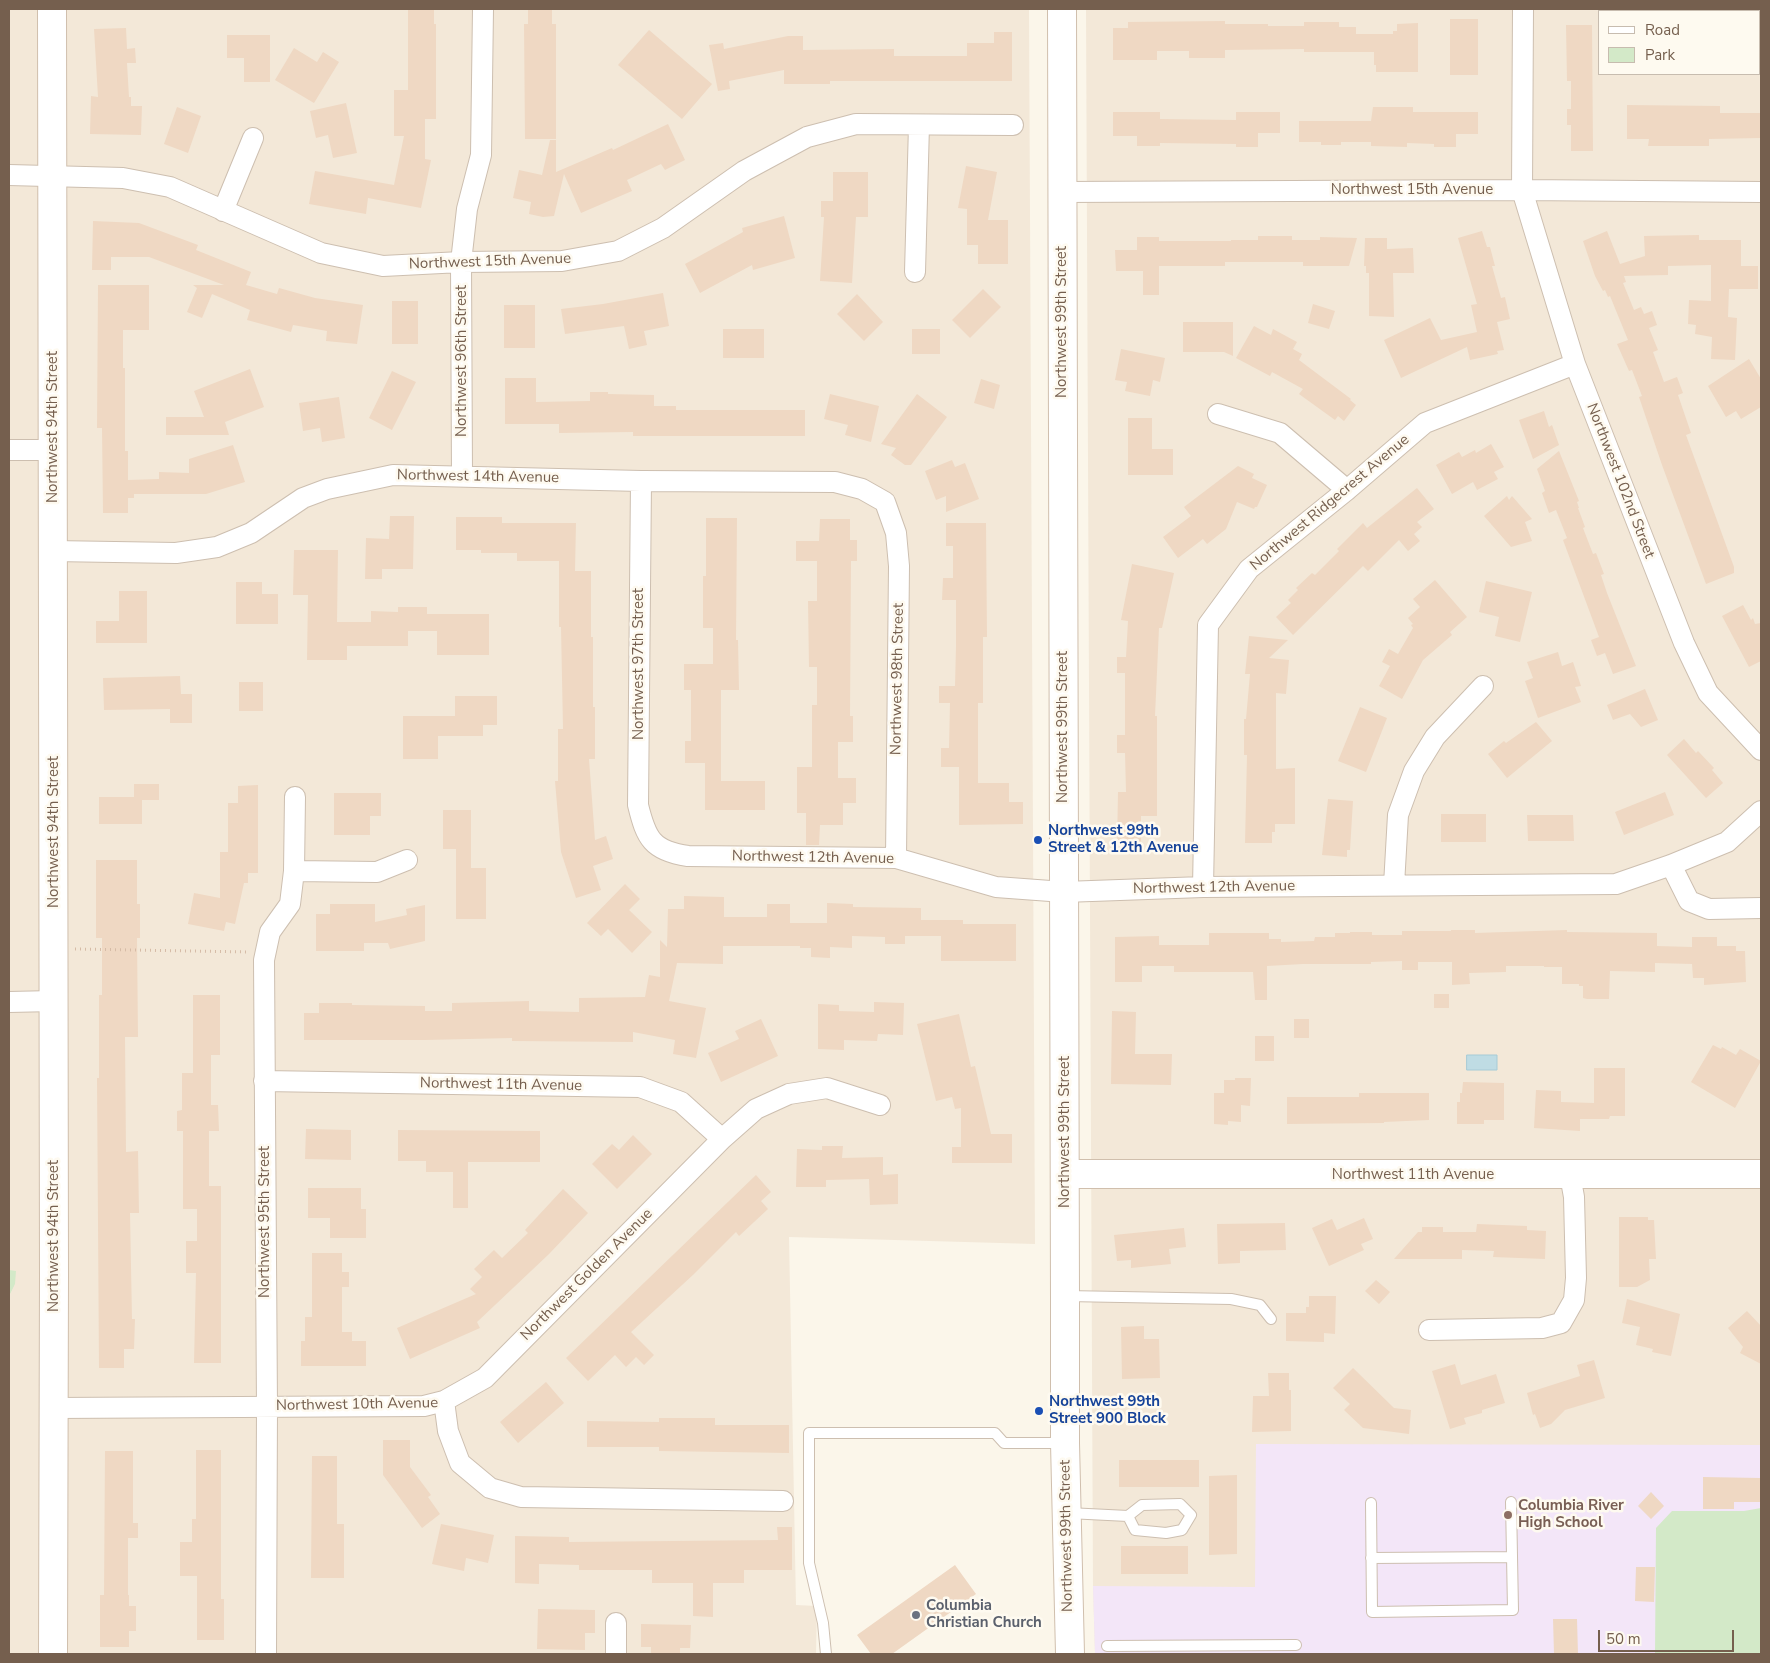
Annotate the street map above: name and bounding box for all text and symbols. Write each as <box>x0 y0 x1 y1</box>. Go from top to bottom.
legend <box>1598 10 1760 75</box>
text: Road <box>1645 20 1680 40</box>
text: Park <box>1645 45 1675 65</box>
street label: Northwest 15th Avenue <box>1331 181 1493 199</box>
street label: Northwest 99th Street <box>1053 246 1071 398</box>
street label: Northwest 15th Avenue <box>409 250 571 274</box>
street label: Northwest 96th Street <box>453 285 471 437</box>
street label: Northwest 94th Street <box>44 351 62 503</box>
street label: Northwest 102nd Street <box>1582 401 1658 561</box>
street label: Northwest Ridgecrest Avenue <box>1247 431 1413 575</box>
street label: Northwest 14th Avenue <box>397 467 559 487</box>
street label: Northwest 97th Street <box>630 588 648 740</box>
street label: Northwest 98th Street <box>888 603 908 755</box>
street label: Northwest 99th Street <box>1054 651 1072 803</box>
street label: Northwest 94th Street <box>45 756 63 908</box>
place label: Northwest 99th Street & 12th Avenue <box>1048 822 1199 857</box>
marker: Northwest 99th Street & 12th Avenue <box>1032 834 1044 846</box>
street label: Northwest 12th Avenue <box>732 848 894 868</box>
street label: Northwest 12th Avenue <box>1133 878 1295 898</box>
street label: Northwest 99th Street <box>1056 1056 1074 1208</box>
street label: Northwest 11th Avenue <box>420 1075 582 1095</box>
street label: Northwest 95th Street <box>256 1146 274 1298</box>
street label: Northwest 94th Street <box>45 1160 63 1312</box>
street label: Northwest 11th Avenue <box>1332 1166 1494 1184</box>
street label: Northwest Golden Avenue <box>517 1205 657 1345</box>
place label: Northwest 99th Street 900 Block <box>1049 1393 1166 1428</box>
street label: Northwest 10th Avenue <box>276 1395 438 1415</box>
marker: Northwest 99th Street 900 Block <box>1033 1405 1045 1417</box>
street label: Northwest 99th Street <box>1057 1460 1077 1612</box>
place label: Columbia River High School <box>1518 1497 1624 1532</box>
marker: Columbia River High School <box>1502 1509 1514 1521</box>
place label: Columbia Christian Church <box>926 1597 1042 1632</box>
marker: Columbia Christian Church <box>910 1609 922 1621</box>
scale bar <box>1600 1620 1736 1652</box>
text: 50 m <box>1606 1629 1641 1649</box>

